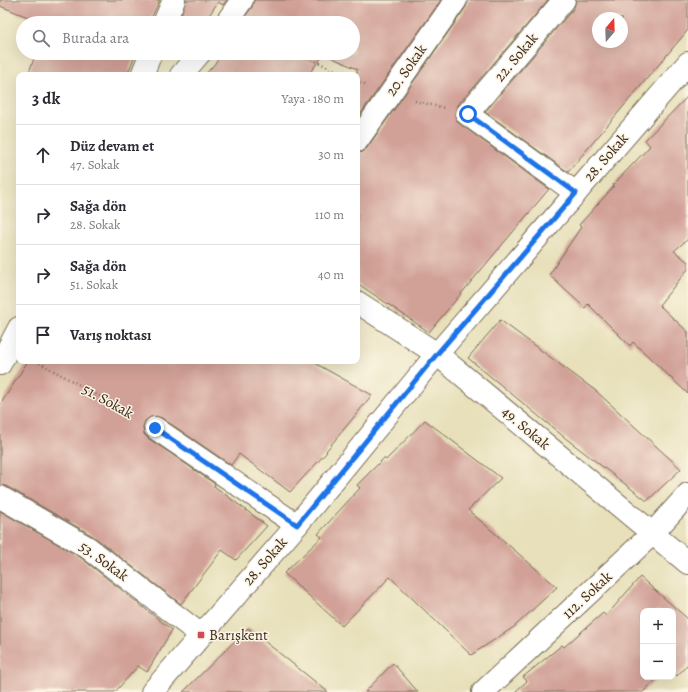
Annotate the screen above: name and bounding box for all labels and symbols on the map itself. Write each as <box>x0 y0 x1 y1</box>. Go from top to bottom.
north arrow <box>592 12 628 48</box>
street label: 22. Sokak <box>490 28 543 86</box>
street label: 20. Sokak <box>381 40 431 100</box>
route start <box>459 105 477 123</box>
street label: 28. Sokak <box>579 128 633 186</box>
street label: 51. Sokak <box>79 379 138 423</box>
street label: 49. Sokak <box>498 402 555 455</box>
route end <box>146 419 164 437</box>
street label: 28. Sokak <box>238 532 292 590</box>
street label: 53. Sokak <box>75 536 133 586</box>
street label: 112. Sokak <box>558 566 617 623</box>
place label: Barışkent <box>209 625 268 645</box>
marker: Barışkent <box>196 630 206 640</box>

